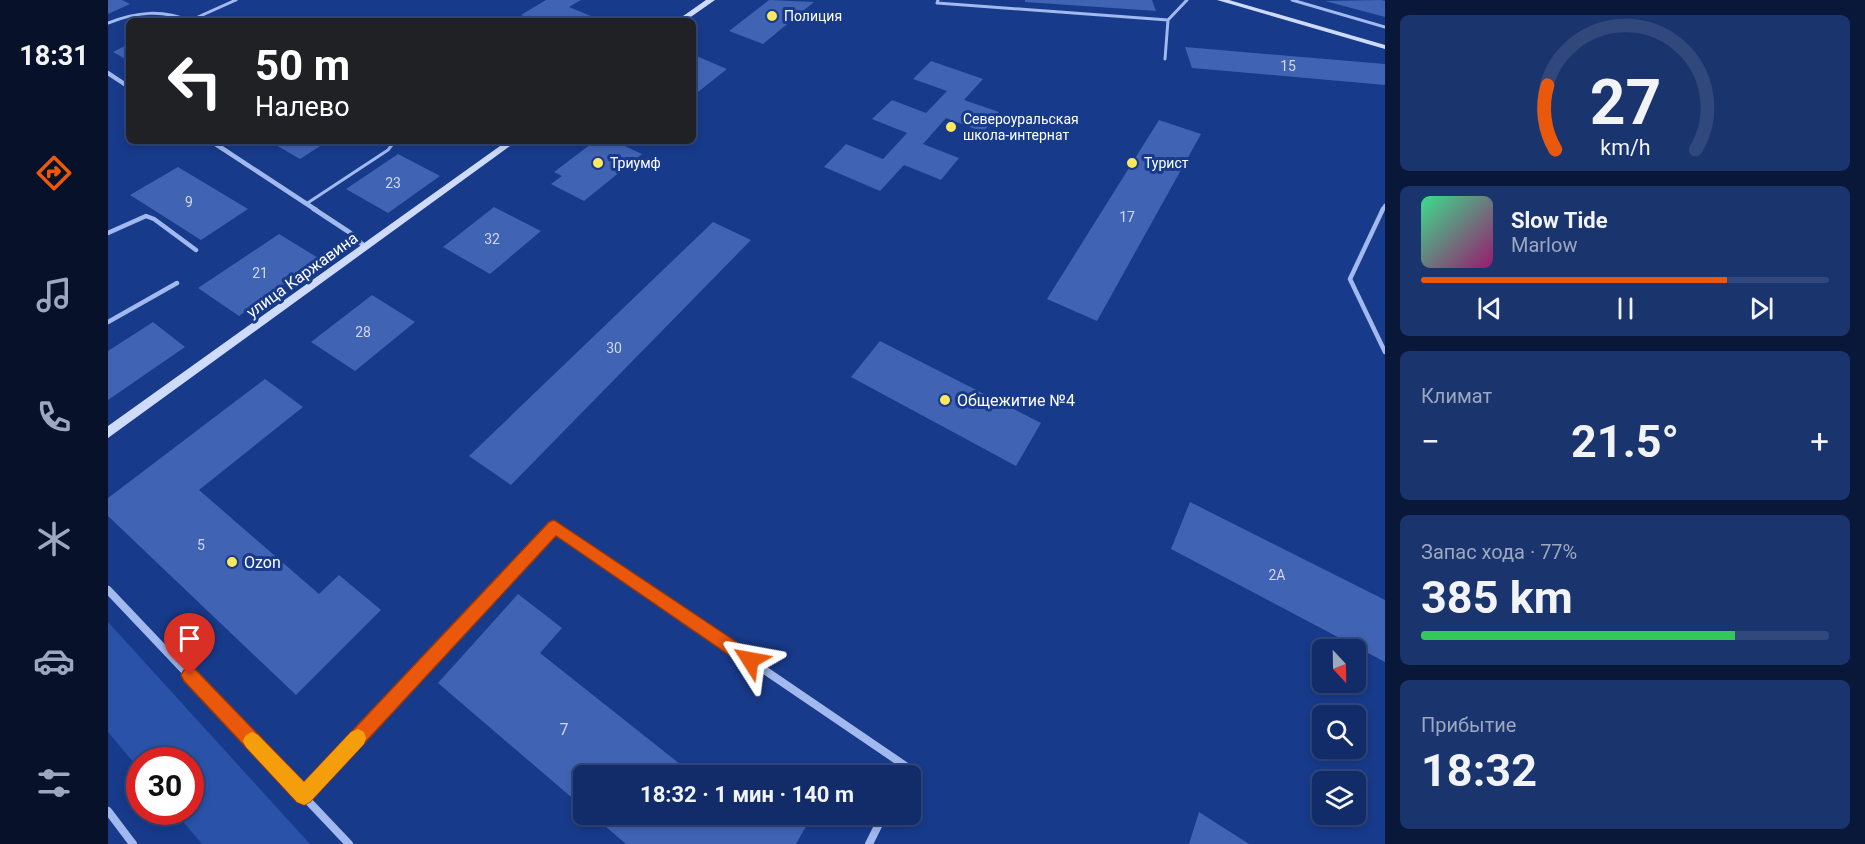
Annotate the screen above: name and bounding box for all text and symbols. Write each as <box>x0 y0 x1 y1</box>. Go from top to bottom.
place label: Полиция <box>784 8 842 24</box>
marker: Полиция <box>765 9 779 23</box>
text: 18:31 <box>19 40 89 72</box>
text: 50 m <box>255 41 350 90</box>
icon: left <box>156 42 234 120</box>
house number: 15 <box>1280 58 1296 74</box>
text: 27 <box>1589 66 1661 139</box>
text: Налево <box>255 91 350 123</box>
place label: Североуральская школа-интернат <box>963 111 1079 143</box>
marker: Североуральская школа-интернат <box>944 120 958 134</box>
text: km/h <box>1600 135 1650 160</box>
icon: directions <box>33 152 75 194</box>
place label: Триумф <box>610 155 661 171</box>
place label: Турист <box>1144 155 1189 171</box>
marker: Триумф <box>591 156 605 170</box>
marker: Турист <box>1125 156 1139 170</box>
house number: 23 <box>385 175 401 191</box>
house number: 9 <box>185 194 193 210</box>
text: Slow Tide <box>1511 208 1608 233</box>
house number: 17 <box>1119 209 1135 225</box>
street label: улица Каржавина <box>243 228 361 322</box>
house number: 32 <box>484 231 500 247</box>
text: Marlow <box>1511 233 1577 257</box>
house number: 21 <box>252 265 268 281</box>
icon: music <box>33 274 75 316</box>
icon: previous <box>1473 292 1506 325</box>
icon: pause <box>1609 292 1642 325</box>
icon: next <box>1745 292 1778 325</box>
house number: 28 <box>355 324 371 340</box>
house number: 30 <box>606 340 622 356</box>
text: Климат <box>1421 384 1492 408</box>
place label: Общежитие №4 <box>957 391 1075 410</box>
marker: Общежитие №4 <box>938 393 952 407</box>
icon: phone <box>33 396 75 438</box>
text: 21.5° <box>1571 415 1679 468</box>
text: − <box>1421 422 1440 461</box>
text: + <box>1810 422 1829 461</box>
icon: climate <box>33 518 75 560</box>
house number: 5 <box>197 537 205 553</box>
text: Запас хода · 77% <box>1421 540 1577 564</box>
place label: Ozon <box>244 553 281 572</box>
marker: Ozon <box>225 555 239 569</box>
house number: 2А <box>1268 567 1286 583</box>
text: 385 km <box>1421 571 1573 624</box>
pin <box>164 613 215 675</box>
icon: arrive <box>173 622 206 655</box>
position arrow <box>718 628 782 692</box>
north arrow <box>1312 639 1366 693</box>
map controls <box>1312 639 1366 825</box>
icon: car <box>33 640 75 682</box>
button: search <box>1312 705 1366 759</box>
text: Прибытие <box>1421 713 1516 737</box>
house number: 7 <box>560 720 569 739</box>
text: 18:32 <box>1421 744 1537 797</box>
speed limit sign: 30 <box>126 747 204 825</box>
icon: filters <box>33 762 75 804</box>
button: layers <box>1312 771 1366 825</box>
text: 18:32 · 1 мин · 140 m <box>640 782 854 807</box>

